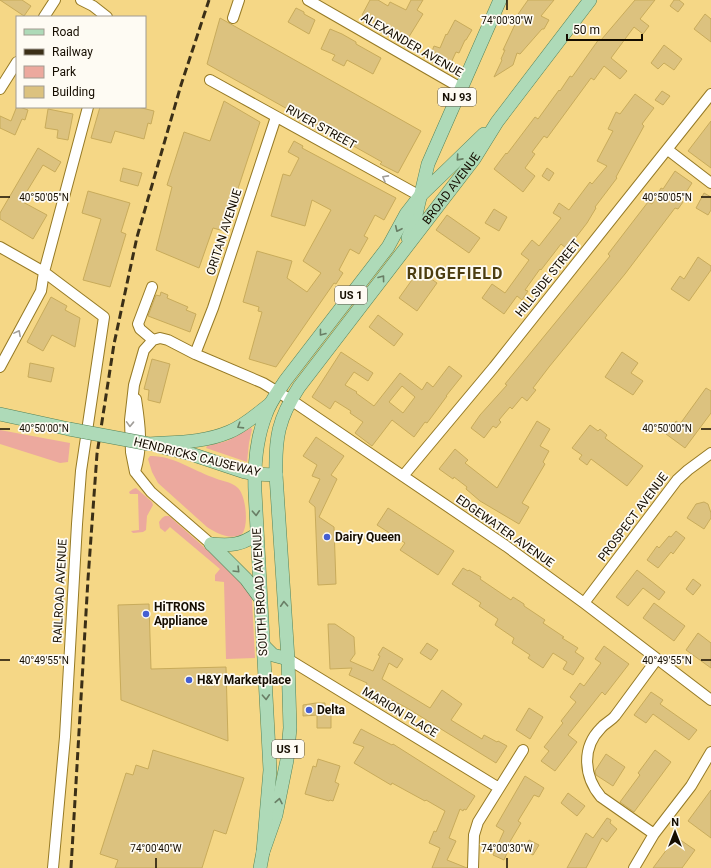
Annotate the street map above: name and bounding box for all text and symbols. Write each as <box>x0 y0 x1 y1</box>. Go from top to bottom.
street label: ALEXANDER AVENUE <box>359 10 465 80</box>
text: 74°00'30"W <box>481 15 533 26</box>
legend <box>16 16 146 108</box>
scale bar <box>567 16 642 42</box>
text: 50 m <box>573 23 600 37</box>
text: Road <box>52 25 80 39</box>
text: Railway <box>52 45 93 59</box>
text: Park <box>52 65 77 79</box>
text: Building <box>52 85 95 99</box>
road number: NJ 93 <box>438 88 476 106</box>
street label: RIVER STREET <box>283 102 359 152</box>
street label: BROAD AVENUE <box>419 150 483 227</box>
one-way arrow <box>456 153 463 161</box>
one-way arrow <box>382 175 390 182</box>
street label: ORITAN AVENUE <box>203 187 245 277</box>
text: 40°50'05"N <box>19 192 69 203</box>
text: 40°50'05"N <box>642 192 692 203</box>
one-way arrow <box>395 225 403 232</box>
street label: HILLSIDE STREET <box>513 237 583 319</box>
district label: RIDGEFIELD <box>407 264 503 283</box>
one-way arrow <box>377 276 384 283</box>
road number: US 1 <box>335 286 367 304</box>
one-way arrow <box>319 329 326 336</box>
one-way arrow <box>14 330 21 337</box>
one-way arrow <box>126 421 134 427</box>
one-way arrow <box>237 421 244 429</box>
text: 40°50'00"N <box>19 423 69 434</box>
text: 40°50'00"N <box>642 423 692 434</box>
street label: HENDRICKS CAUSEWAY <box>132 434 263 480</box>
street label: PROSPECT AVENUE <box>595 470 671 564</box>
street label: EDGEWATER AVENUE <box>453 492 557 570</box>
one-way arrow <box>251 510 260 516</box>
street label: SOUTH BROAD AVENUE <box>250 527 270 657</box>
place label: Dairy Queen <box>335 530 401 544</box>
marker: Dairy Queen <box>322 532 332 542</box>
street label: RAILROAD AVENUE <box>50 538 70 643</box>
one-way arrow <box>232 565 240 573</box>
place label: HiTRONS Appliance <box>154 600 208 628</box>
one-way arrow <box>279 601 288 607</box>
marker: HiTRONS Appliance <box>141 609 151 619</box>
text: 40°49'55"N <box>19 655 69 666</box>
text: 40°49'55"N <box>642 655 692 666</box>
place label: H&Y Marketplace <box>197 673 292 687</box>
marker: H&Y Marketplace <box>184 675 194 685</box>
street label: MARION PLACE <box>360 684 440 740</box>
one-way arrow <box>262 694 270 700</box>
place label: Delta <box>317 703 346 717</box>
marker: Delta <box>304 705 314 715</box>
road number: US 1 <box>272 740 304 758</box>
one-way arrow <box>274 798 283 804</box>
north arrow <box>655 812 695 852</box>
text: N <box>671 816 679 829</box>
text: 74°00'40"W <box>130 843 182 854</box>
text: 74°00'30"W <box>481 843 533 854</box>

